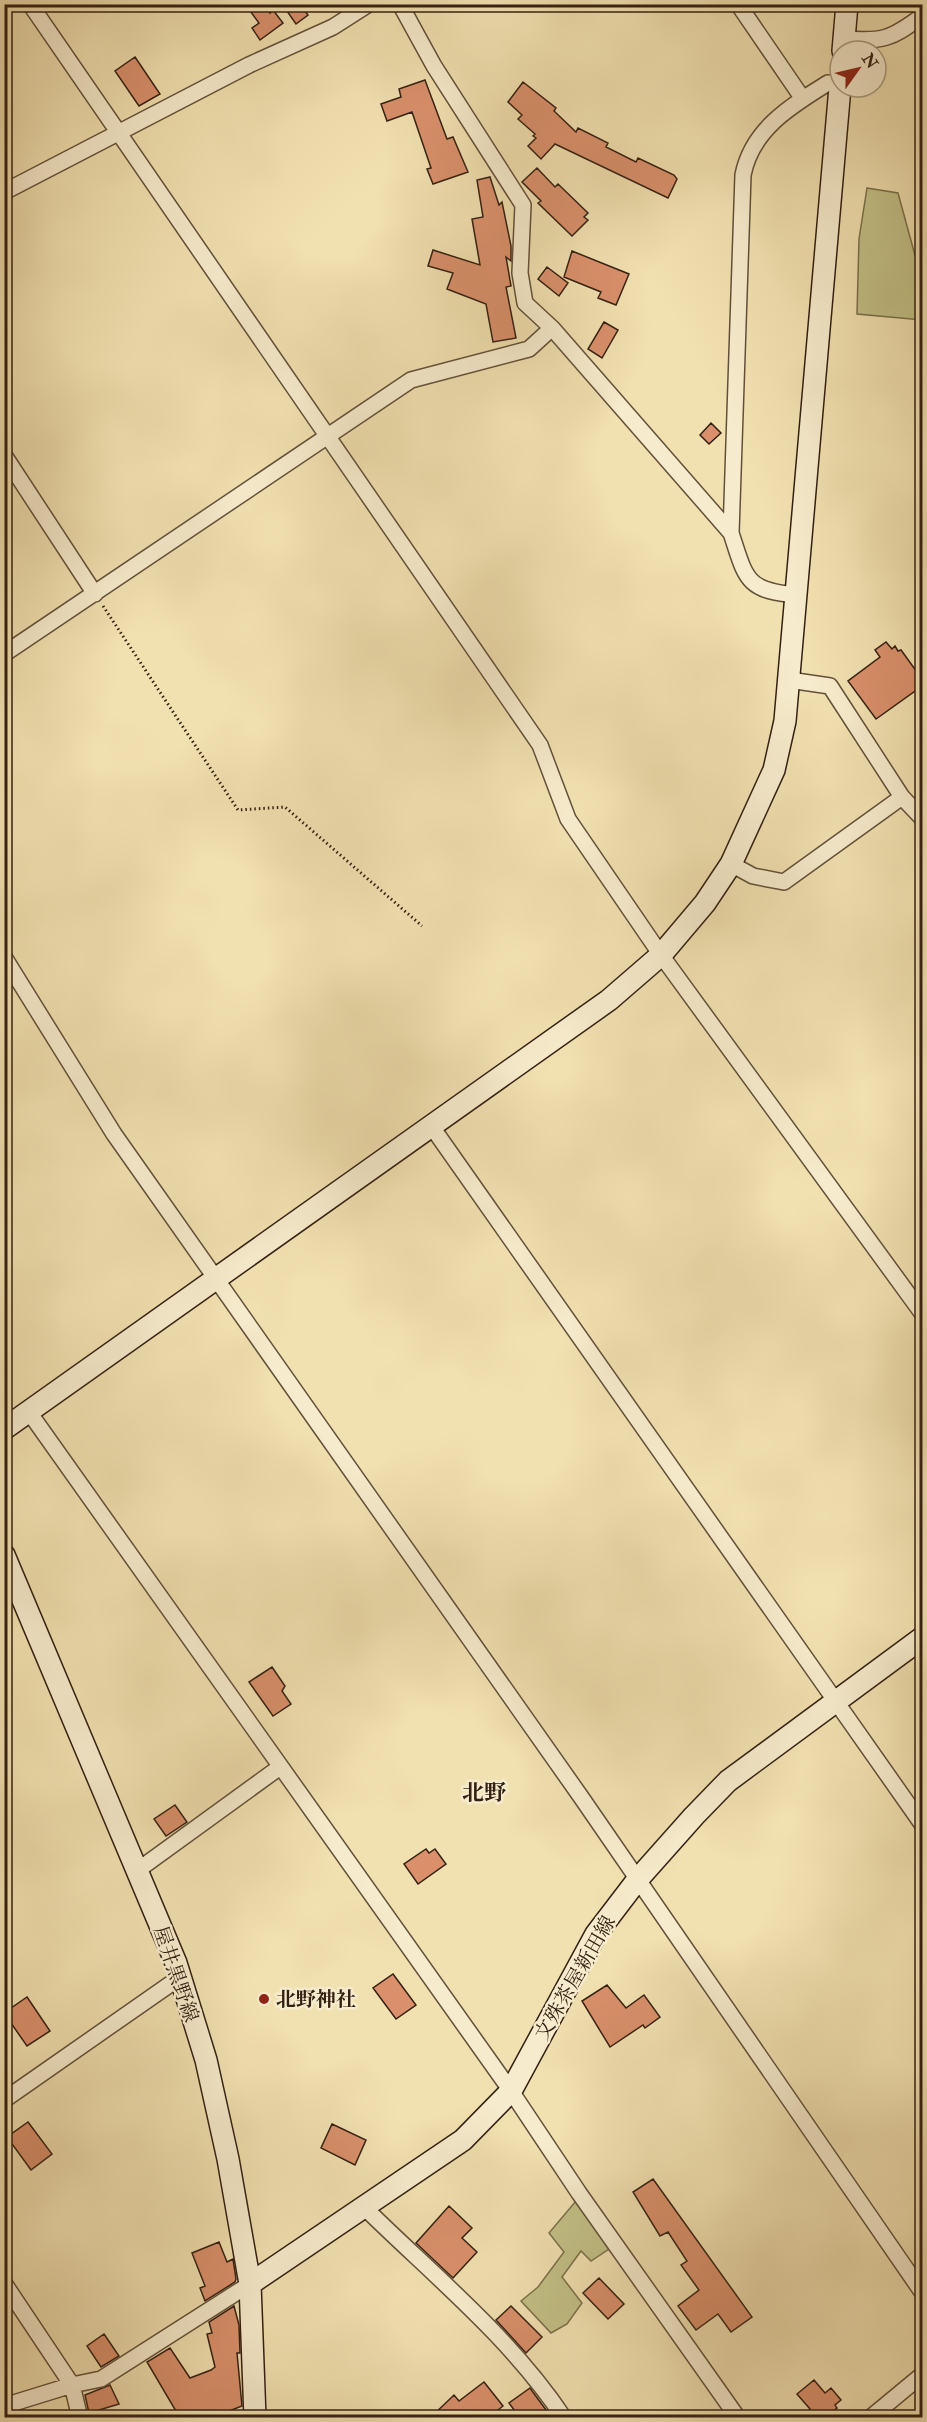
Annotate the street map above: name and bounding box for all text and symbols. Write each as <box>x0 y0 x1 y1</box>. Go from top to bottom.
north arrow <box>828 39 888 99</box>
text: N <box>857 49 882 73</box>
district label: 北野 <box>462 1779 507 1807</box>
street label: 文殊茶屋新田線 <box>529 1911 621 2045</box>
street label: 屋井黒野線 <box>148 1923 204 2025</box>
place label: 北野神社 <box>276 1987 356 2012</box>
marker: 北野神社 <box>257 1992 271 2006</box>

